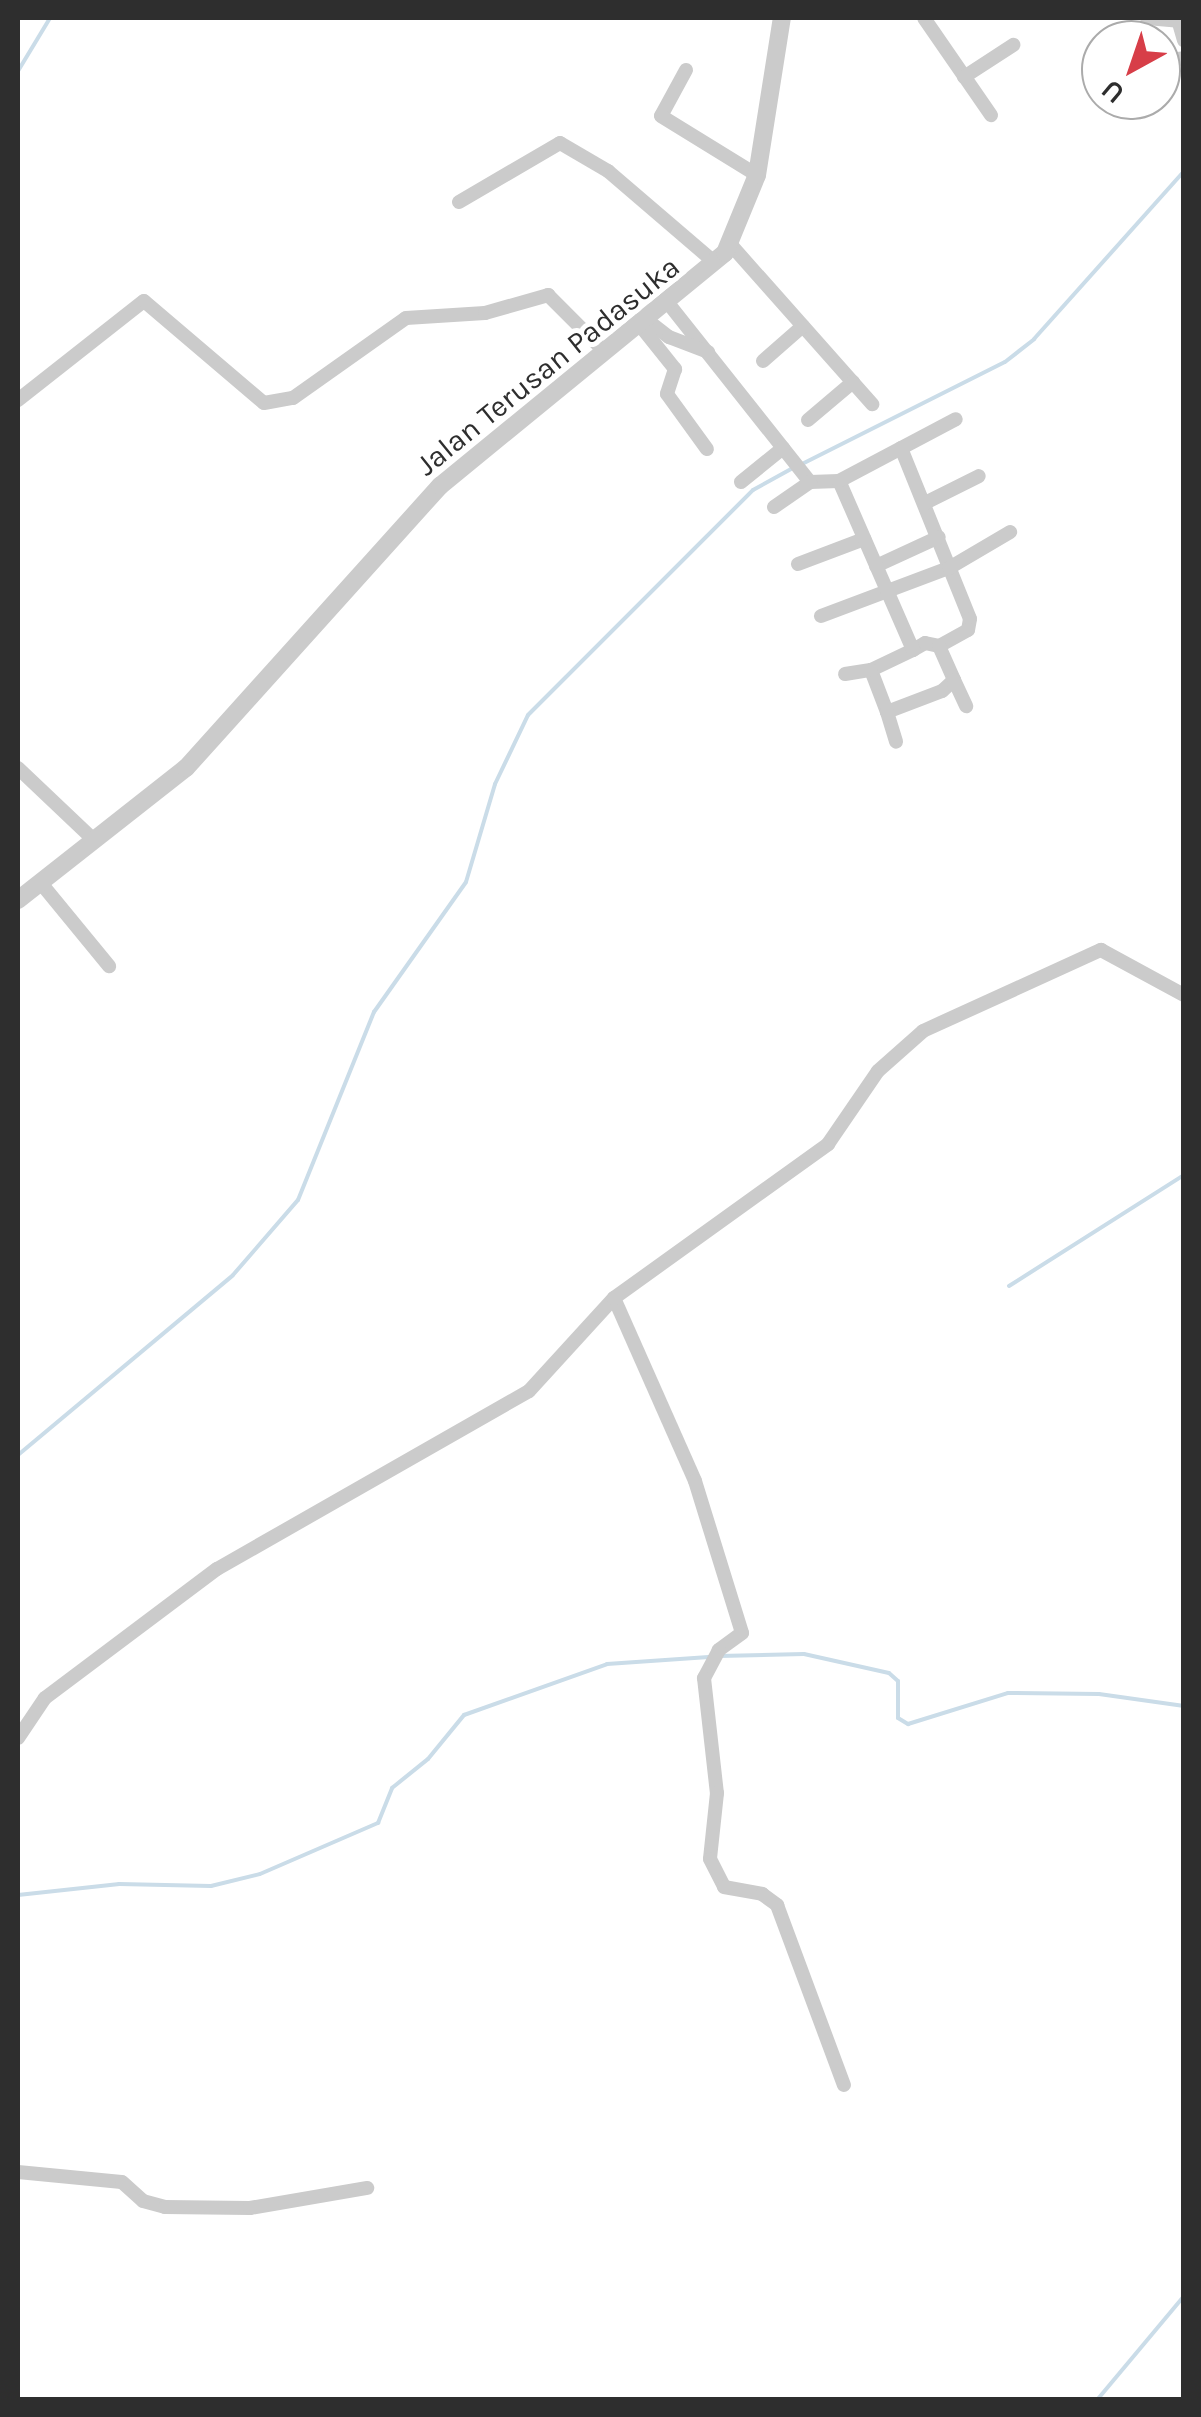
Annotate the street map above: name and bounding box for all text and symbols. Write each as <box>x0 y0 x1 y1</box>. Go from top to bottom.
north arrow <box>1081 20 1181 120</box>
text: U <box>1095 73 1131 111</box>
street label: Jalan Terusan Padasuka <box>409 249 687 483</box>

